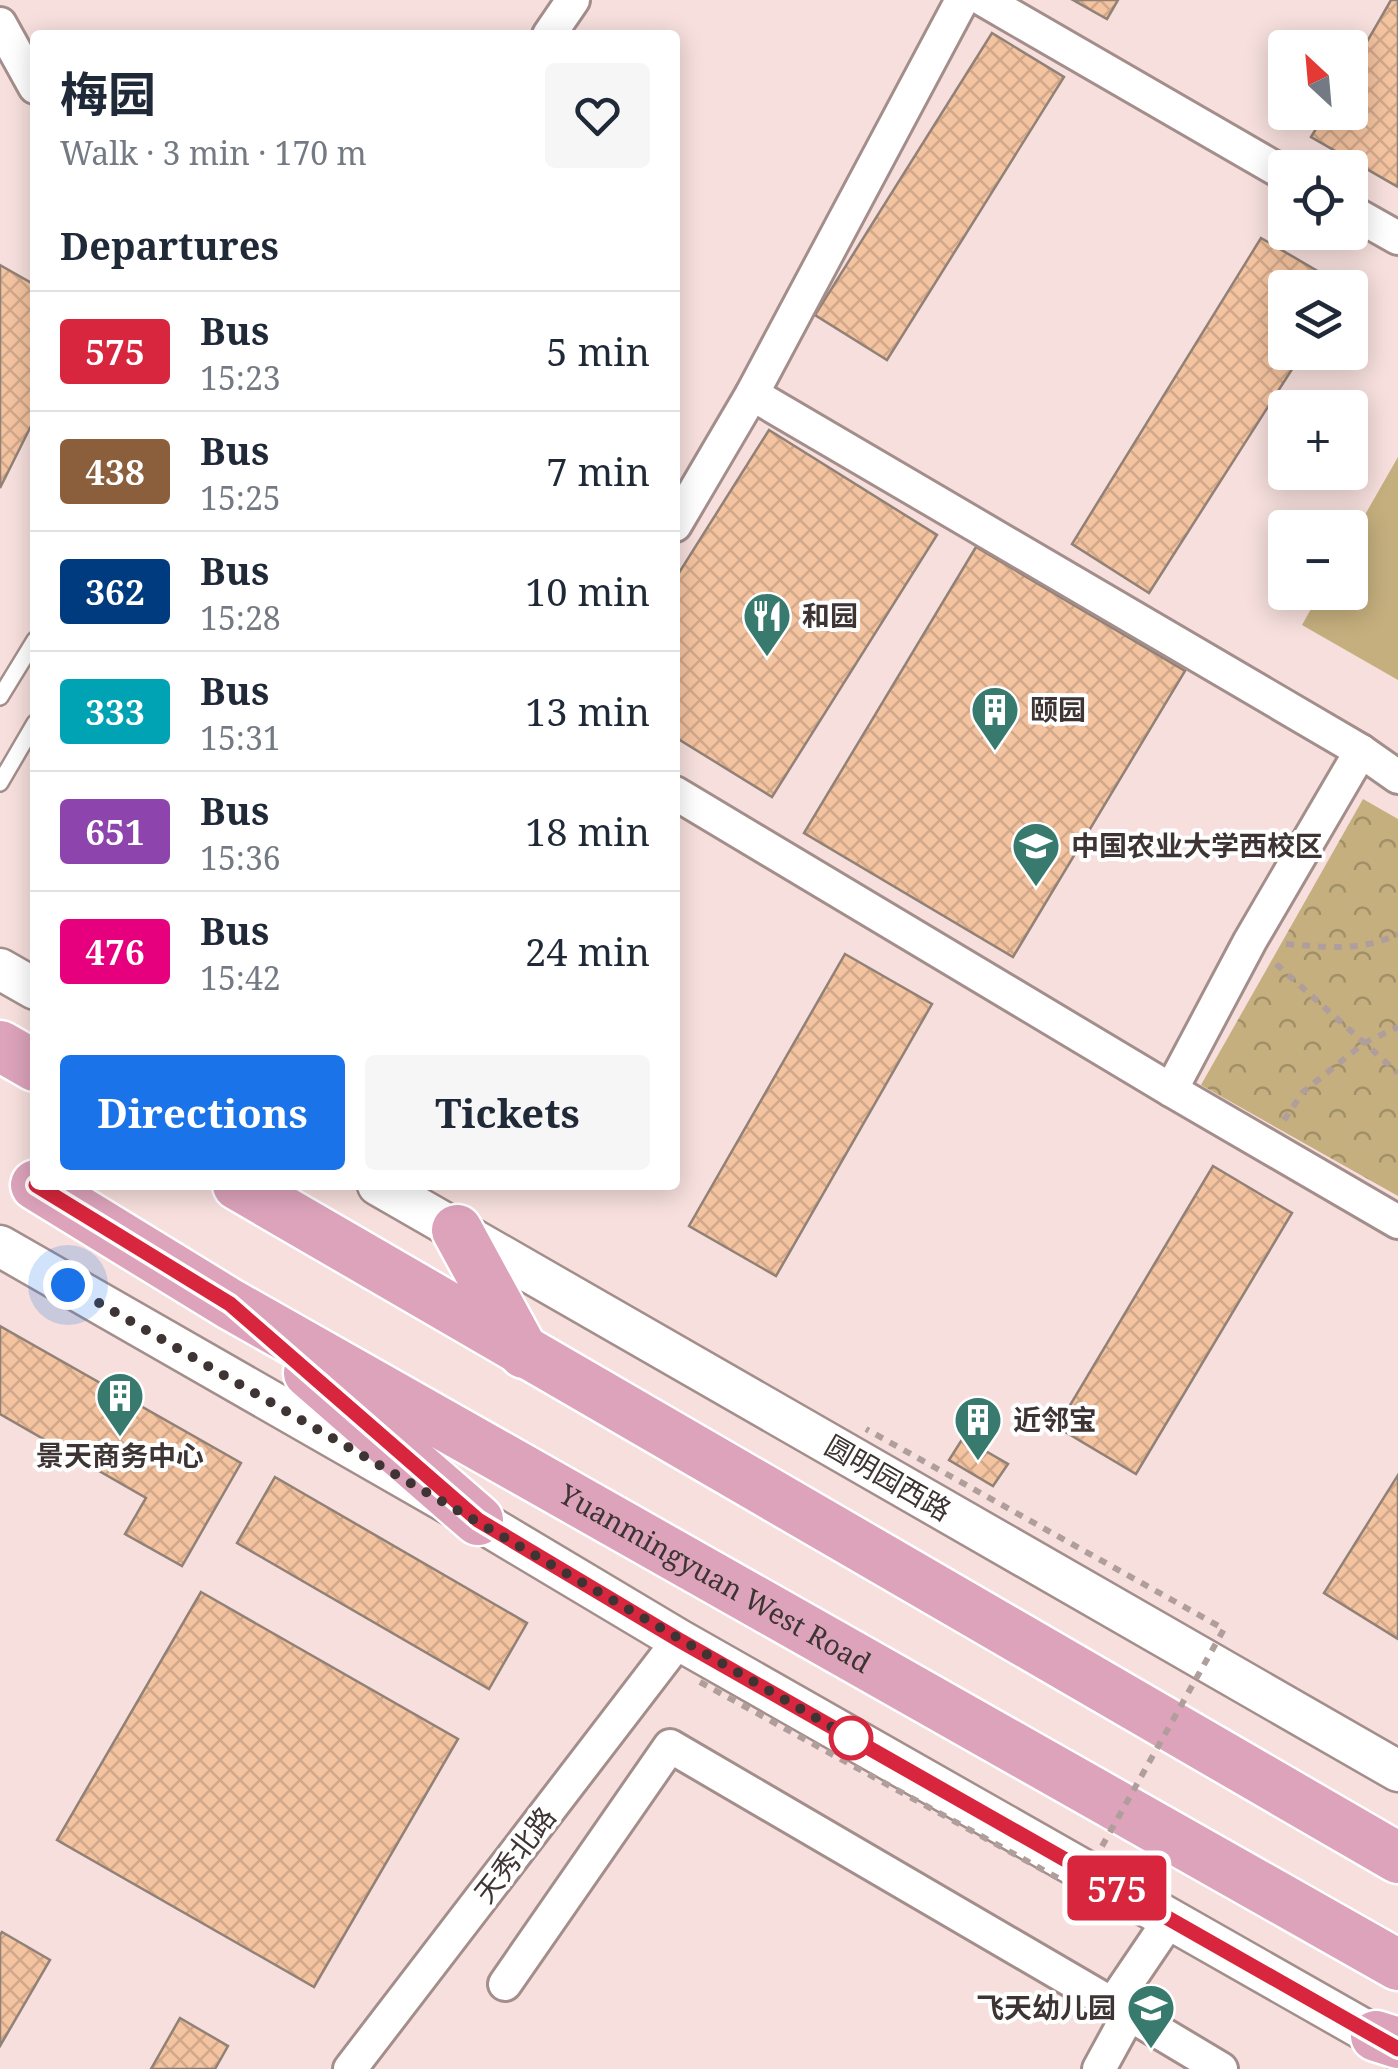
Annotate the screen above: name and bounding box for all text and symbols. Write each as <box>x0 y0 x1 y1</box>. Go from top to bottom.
north arrow <box>1268 30 1368 130</box>
map controls <box>1268 30 1368 610</box>
text: 梅园 <box>60 61 156 126</box>
button: heart <box>545 63 650 168</box>
text: Walk · 3 min · 170 m <box>60 131 367 174</box>
button: locate <box>1268 150 1368 250</box>
text: Departures <box>60 219 279 271</box>
button: layers <box>1268 270 1368 370</box>
text: Bus <box>200 304 269 356</box>
text: 5 min <box>546 325 650 377</box>
text: 575 <box>85 328 145 375</box>
text: 15:23 <box>200 356 281 399</box>
button: + <box>1268 390 1368 490</box>
text: Bus <box>200 424 269 476</box>
text: 7 min <box>546 445 650 497</box>
text: 438 <box>85 448 145 495</box>
text: 15:25 <box>200 476 281 519</box>
button: − <box>1268 510 1368 610</box>
text: Bus <box>200 544 269 596</box>
text: 10 min <box>525 565 650 617</box>
text: 362 <box>85 568 145 615</box>
restaurant icon: 和园 <box>741 590 793 658</box>
text: 15:28 <box>200 596 281 639</box>
place label: 和园 <box>802 596 858 634</box>
text: Bus <box>200 664 269 716</box>
building icon: 颐园 <box>969 684 1021 752</box>
text: 13 min <box>525 685 650 737</box>
text: 333 <box>85 688 145 735</box>
place label: 颐园 <box>1030 690 1086 728</box>
text: 15:31 <box>200 716 281 759</box>
text: Bus <box>200 784 269 836</box>
text: 18 min <box>525 805 650 857</box>
text: 651 <box>85 808 145 855</box>
school or university icon: 中国农业大学西校区 <box>1010 820 1062 888</box>
place label: 中国农业大学西校区 <box>1071 826 1323 864</box>
text: 15:36 <box>200 836 281 879</box>
text: Bus <box>200 904 269 956</box>
text: 24 min <box>525 925 650 977</box>
text: 476 <box>85 928 145 975</box>
text: 15:42 <box>200 956 281 999</box>
button: Directions <box>60 1055 345 1170</box>
button: Tickets <box>365 1055 650 1170</box>
your location <box>43 1260 93 1310</box>
building icon: 景天商务中心 <box>94 1370 146 1438</box>
building icon: 近邻宝 <box>952 1394 1004 1462</box>
place label: 近邻宝 <box>1013 1400 1097 1438</box>
street label: 圆明园西路 <box>818 1426 959 1529</box>
place label: 景天商务中心 <box>36 1436 204 1474</box>
street label: Yuanmingyuan West Road <box>552 1474 878 1681</box>
unlabelled marker <box>830 1717 872 1759</box>
street label: 天秀北路 <box>465 1799 564 1910</box>
line badge: 575 <box>1060 1856 1174 1920</box>
text: 575 <box>1087 1865 1147 1912</box>
school or university icon: 飞天幼儿园 <box>1125 1982 1177 2050</box>
place label: 飞天幼儿园 <box>976 1988 1116 2026</box>

